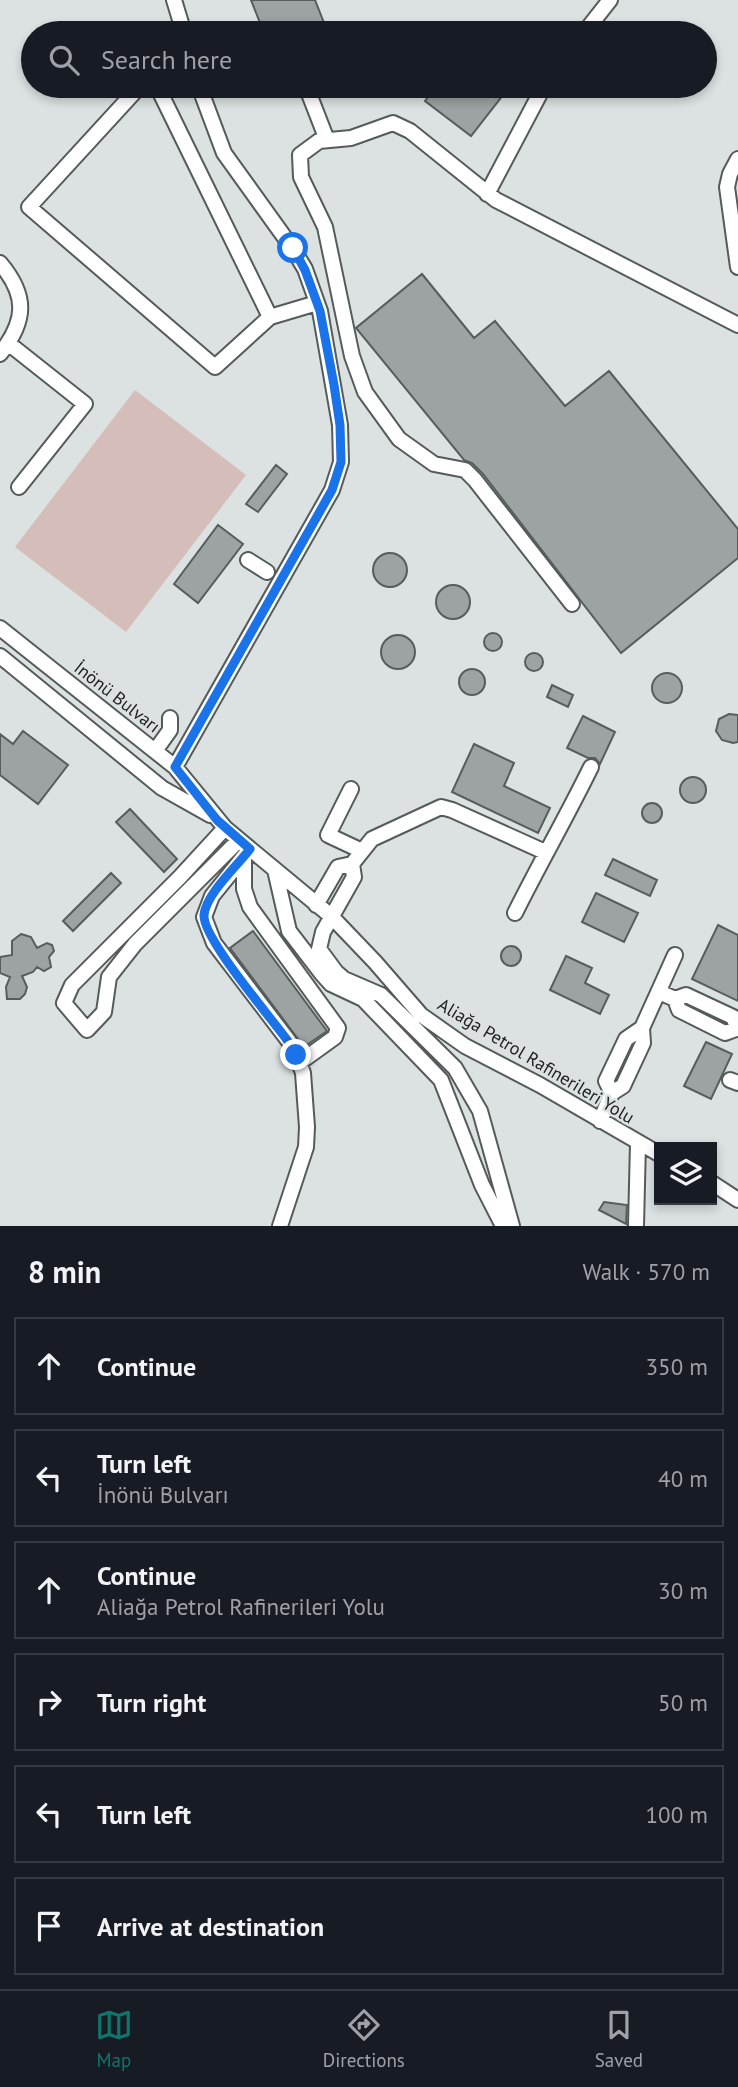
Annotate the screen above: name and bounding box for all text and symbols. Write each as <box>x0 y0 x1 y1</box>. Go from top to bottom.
search box <box>21 21 717 98</box>
icon: search <box>45 41 83 79</box>
text: Search here <box>101 43 232 76</box>
route start <box>277 232 308 263</box>
street label: İnönü Bulvarı <box>70 656 165 737</box>
street label: Aliağa Petrol Rafinerileri Yolu <box>434 993 639 1128</box>
route end <box>280 1039 311 1070</box>
map controls <box>654 1142 717 1205</box>
button: layers <box>654 1142 717 1205</box>
text: 8 min <box>28 1252 101 1291</box>
text: Walk · 570 m <box>583 1257 710 1286</box>
icon: ahead <box>30 1347 68 1385</box>
text: Continue <box>97 1350 196 1383</box>
text: 350 m <box>646 1352 708 1381</box>
text: Turn left <box>97 1447 191 1480</box>
icon: left <box>30 1459 68 1497</box>
text: 40 m <box>658 1464 708 1493</box>
text: İnönü Bulvarı <box>97 1480 229 1509</box>
text: Continue <box>97 1559 196 1592</box>
icon: ahead <box>30 1571 68 1609</box>
text: 30 m <box>658 1576 708 1605</box>
text: Aliağa Petrol Rafinerileri Yolu <box>97 1592 385 1621</box>
icon: right <box>30 1683 68 1721</box>
text: Turn right <box>97 1686 206 1719</box>
text: 50 m <box>658 1688 708 1717</box>
icon: left <box>30 1795 68 1833</box>
text: Turn left <box>97 1798 191 1831</box>
text: 100 m <box>646 1800 708 1829</box>
icon: arrive <box>30 1907 68 1945</box>
text: Arrive at destination <box>97 1910 324 1943</box>
tab: Map <box>95 2006 133 2072</box>
tab: Directions <box>323 2006 405 2072</box>
tab: Saved <box>595 2006 643 2072</box>

